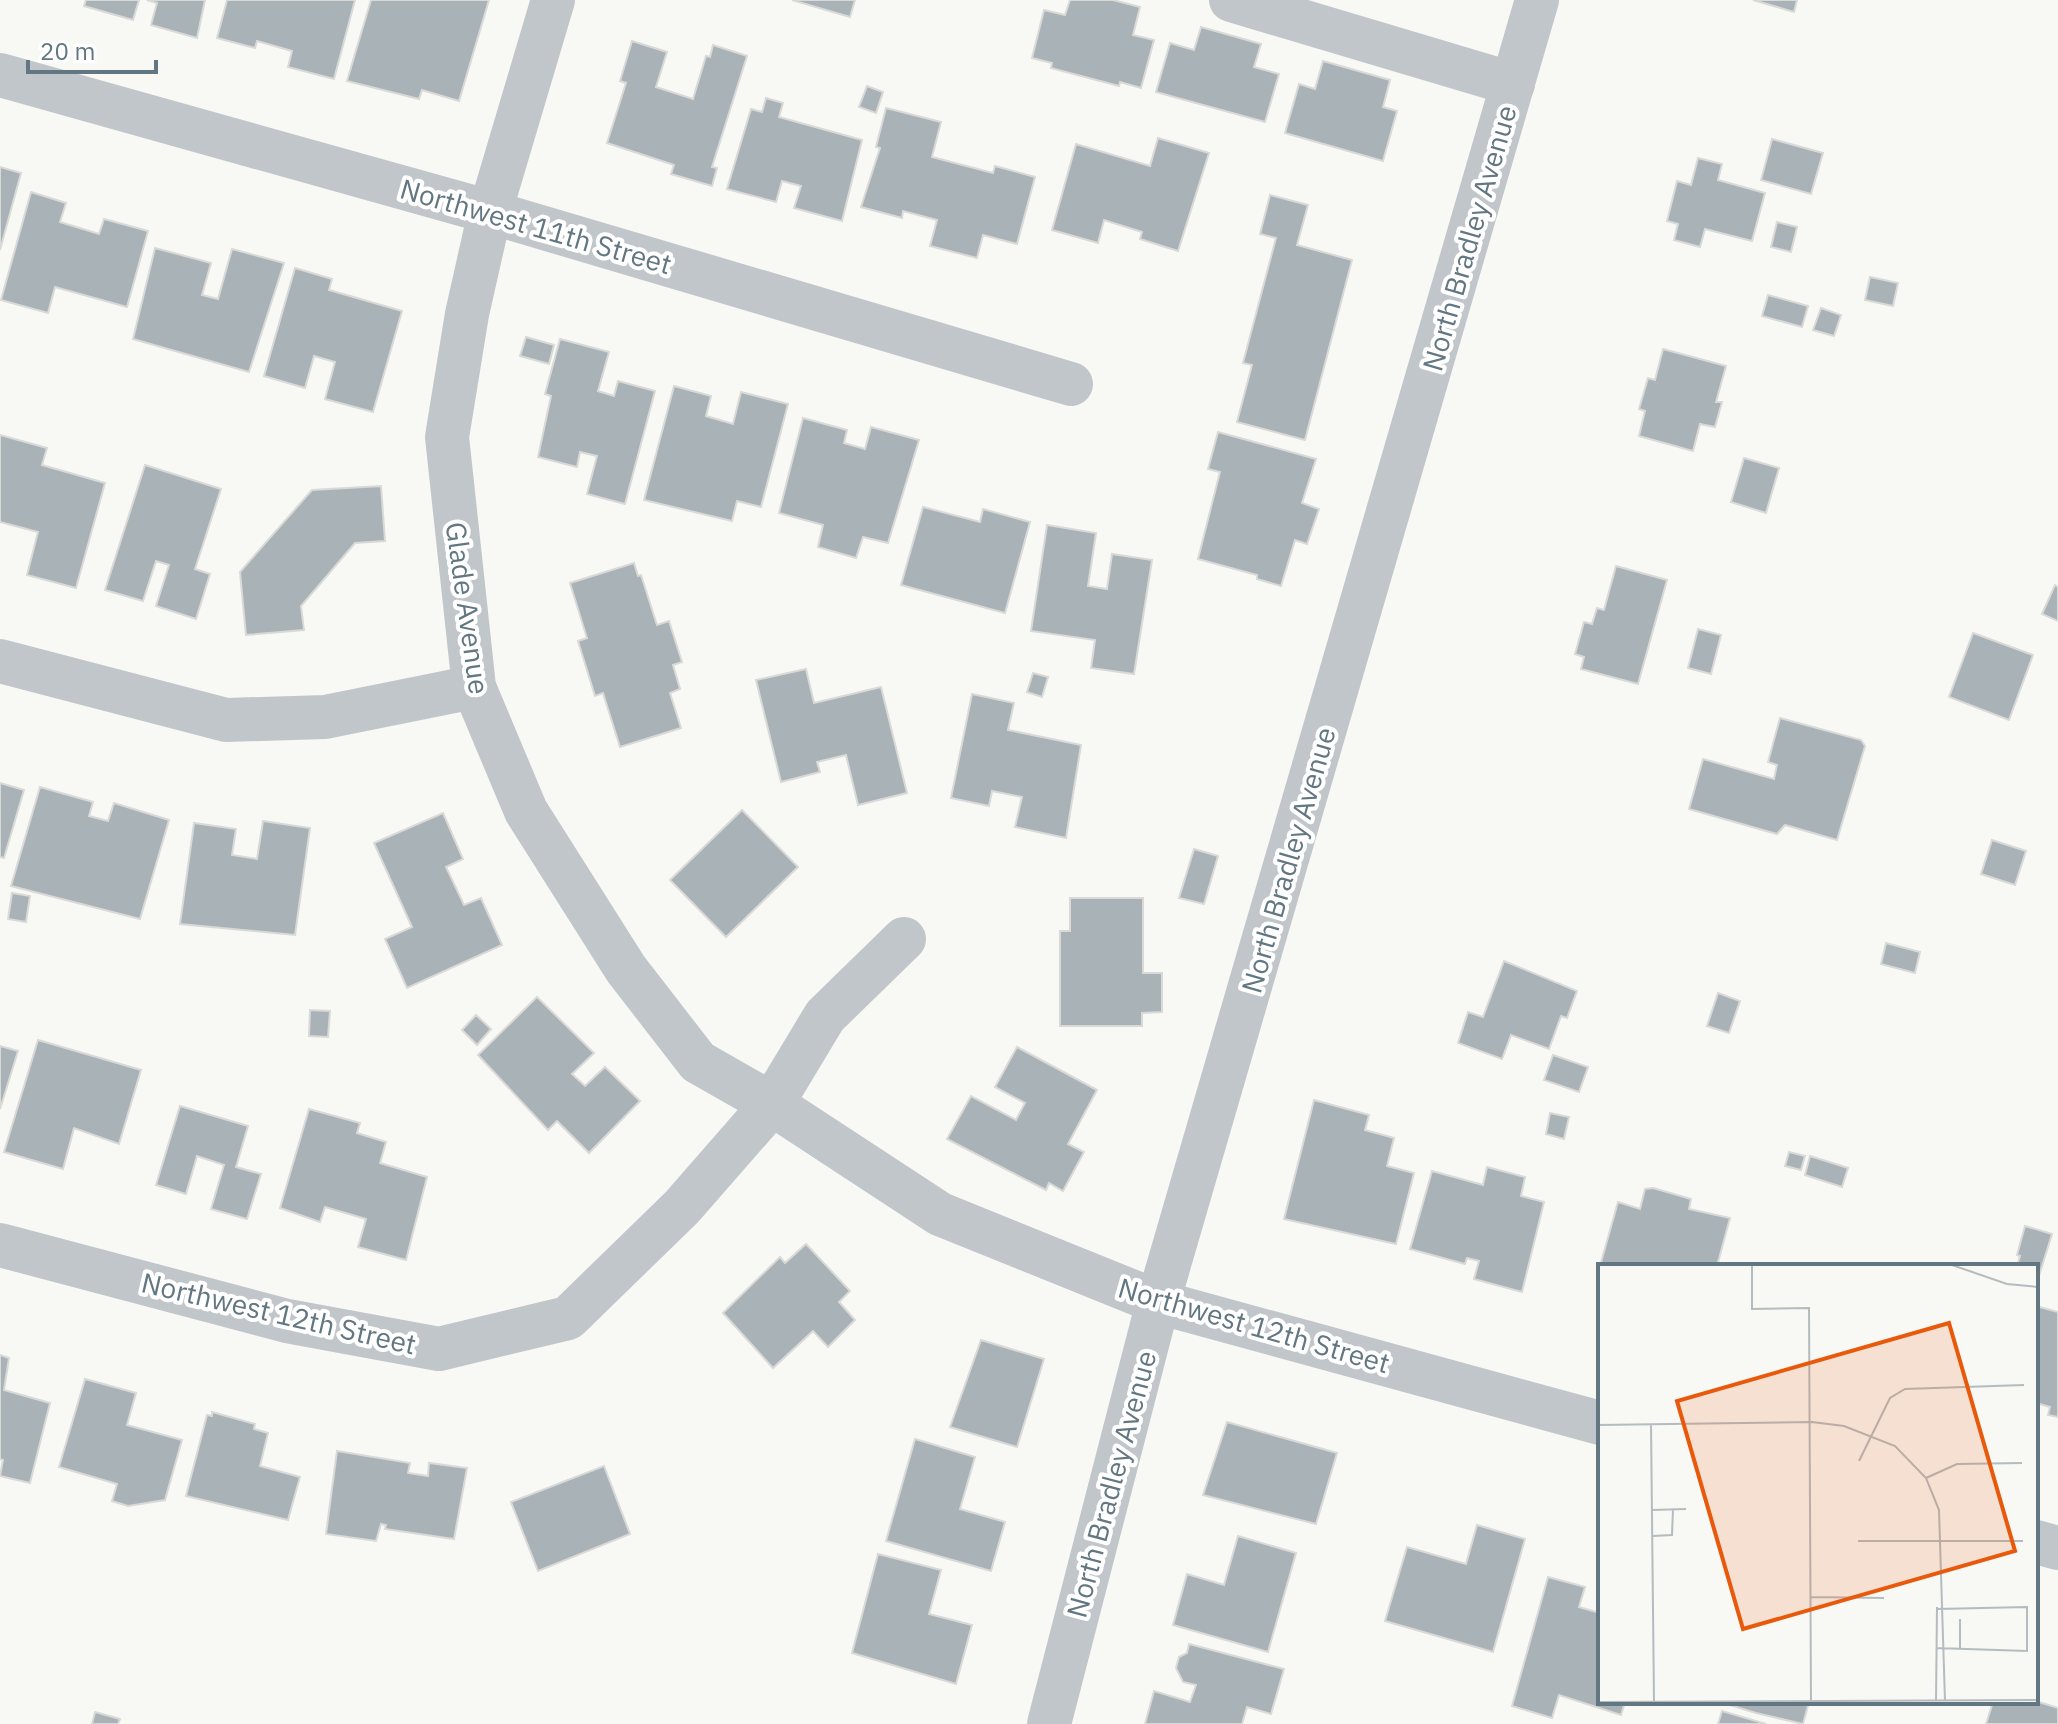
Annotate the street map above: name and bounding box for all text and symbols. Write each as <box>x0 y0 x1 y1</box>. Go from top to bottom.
scale bar <box>28 24 156 74</box>
text: 20 m <box>40 35 95 67</box>
street label: North Bradley Avenue <box>1413 101 1525 375</box>
street label: Northwest 11th Street <box>396 170 676 282</box>
street label: Glade Avenue <box>438 519 498 697</box>
street label: North Bradley Avenue <box>1232 723 1344 997</box>
street label: Northwest 12th Street <box>138 1263 420 1363</box>
inset map <box>1598 1264 2038 1704</box>
street label: Northwest 12th Street <box>1114 1269 1394 1381</box>
street label: North Bradley Avenue <box>1058 1347 1164 1621</box>

